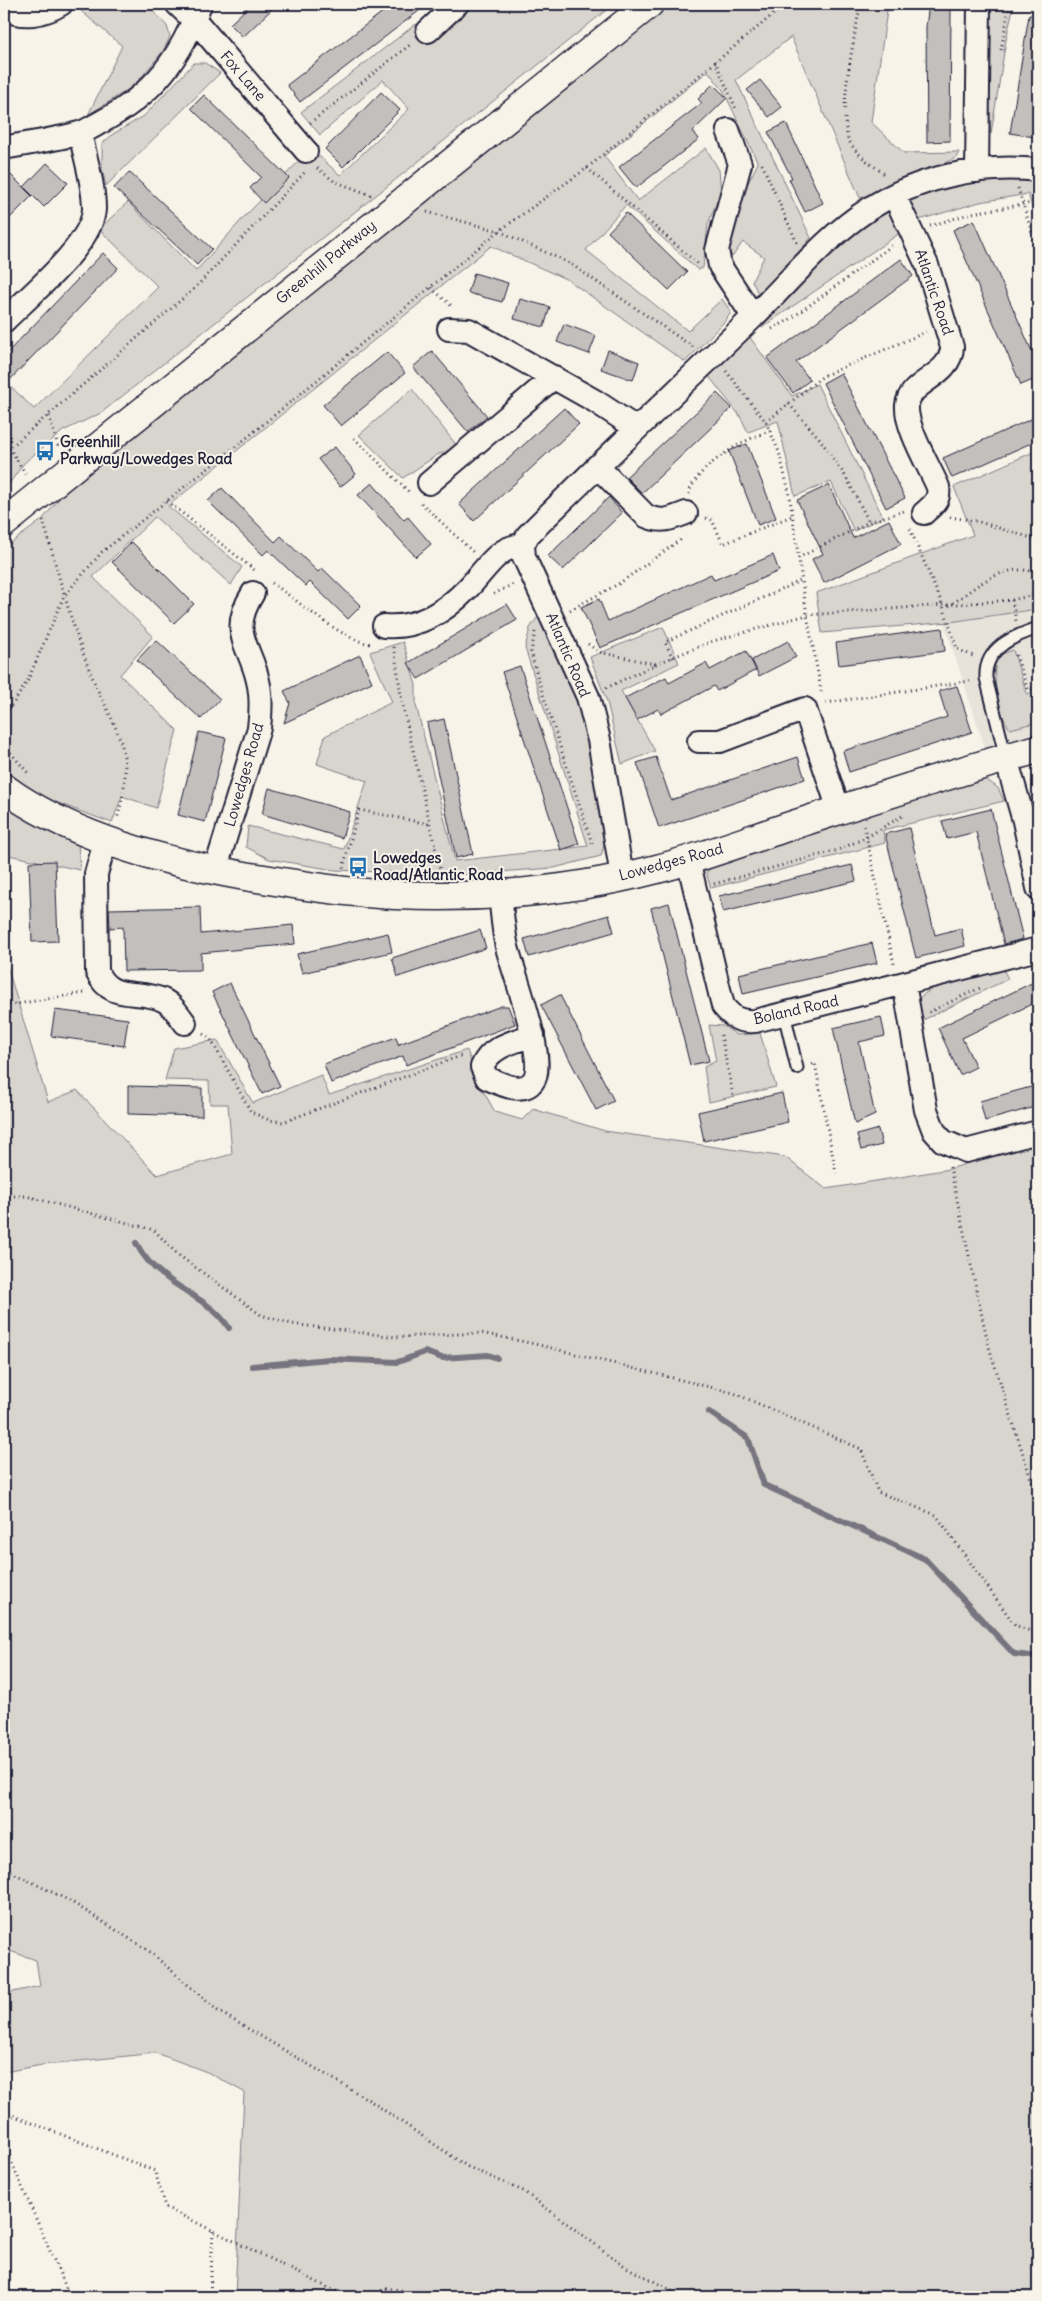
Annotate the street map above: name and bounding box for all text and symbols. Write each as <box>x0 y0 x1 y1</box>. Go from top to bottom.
street label: Fox Lane <box>216 47 270 105</box>
street label: Greenhill Parkway <box>272 215 380 308</box>
street label: Atlantic Road <box>911 246 958 338</box>
place label: Greenhill Parkway/Lowedges Road <box>60 432 233 469</box>
bus stop icon: Greenhill Parkway/Lowedges Road <box>34 440 56 462</box>
street label: Atlantic Road <box>542 610 595 700</box>
street label: Lowedges Road <box>220 721 267 829</box>
street label: Lowedges Road <box>617 838 725 885</box>
place label: Lowedges Road/Atlantic Road <box>373 848 503 884</box>
bus stop icon: Lowedges Road/Atlantic Road <box>347 856 369 878</box>
street label: Boland Road <box>752 990 840 1028</box>

